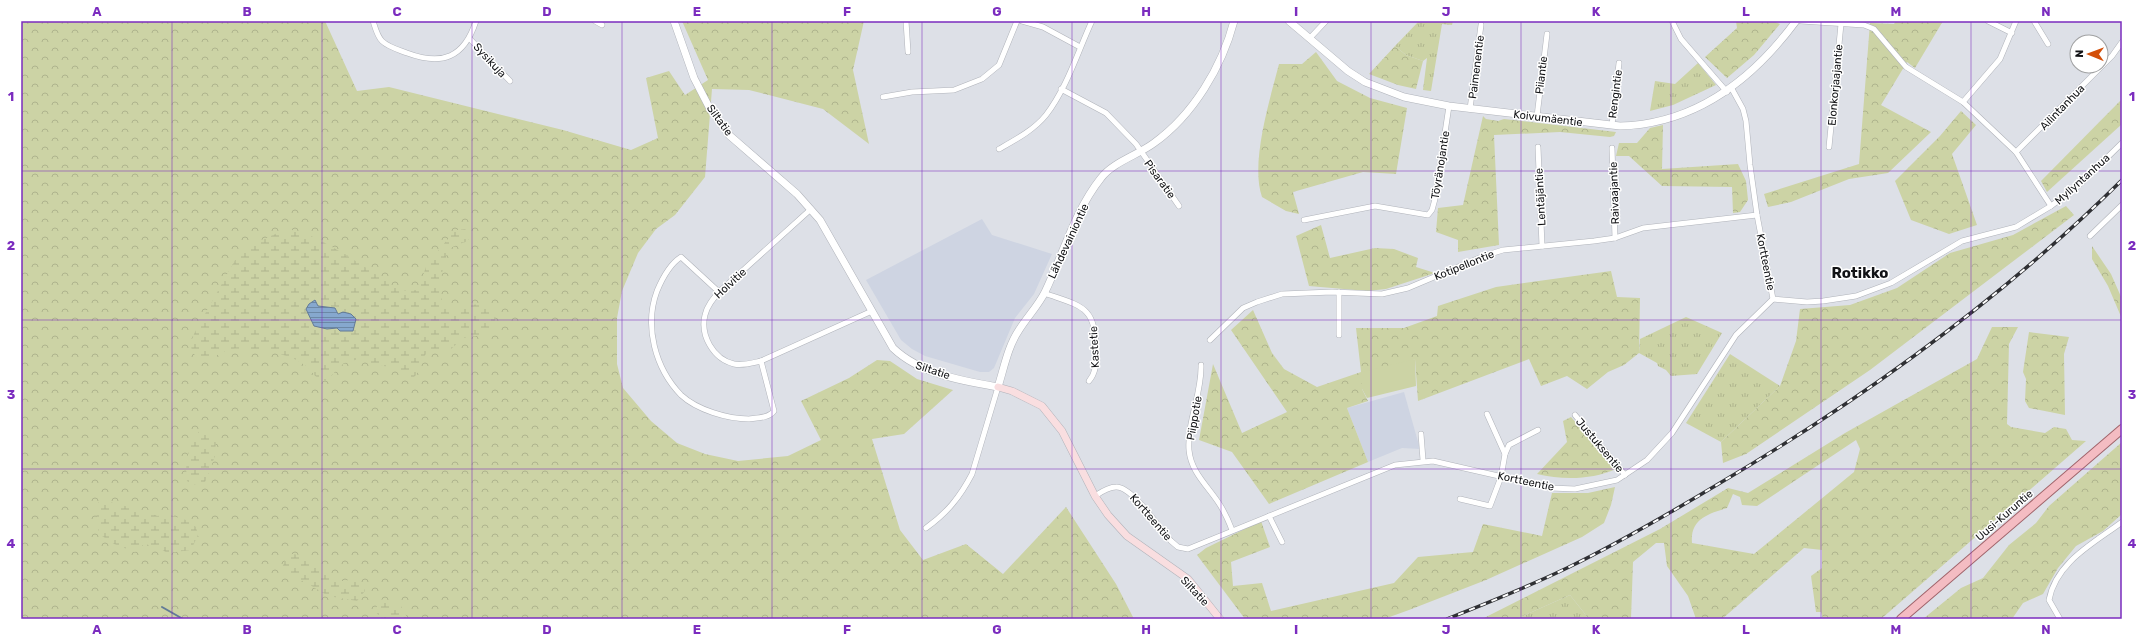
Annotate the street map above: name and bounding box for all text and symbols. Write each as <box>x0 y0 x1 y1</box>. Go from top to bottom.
text: A <box>92 4 102 19</box>
text: B <box>242 4 252 19</box>
text: C <box>392 4 402 19</box>
text: D <box>542 4 552 19</box>
text: E <box>693 4 701 19</box>
text: F <box>843 4 851 19</box>
text: G <box>992 4 1002 19</box>
text: H <box>1141 4 1151 19</box>
text: I <box>1294 4 1298 19</box>
text: J <box>1442 4 1450 19</box>
text: K <box>1592 4 1601 19</box>
text: L <box>1742 4 1750 19</box>
text: M <box>1891 4 1901 19</box>
text: N <box>2041 4 2051 19</box>
street label: Paimenentie <box>1466 34 1487 100</box>
north arrow <box>2069 34 2109 74</box>
street label: Sysikuja <box>470 40 509 80</box>
street label: Elonkorjaajantie <box>1825 44 1846 126</box>
text: N <box>2073 50 2086 58</box>
street label: Piiantie <box>1533 55 1550 95</box>
street label: Rengintie <box>1606 69 1625 119</box>
street label: Ailintanhua <box>2037 82 2087 133</box>
text: 1 <box>8 89 14 104</box>
text: 1 <box>2129 89 2135 104</box>
street label: Siltatie <box>704 102 735 139</box>
street label: Koivumäentie <box>1513 108 1583 129</box>
street label: Töyränojantie <box>1429 130 1452 200</box>
street label: Myllyntanhua <box>2052 151 2112 207</box>
street label: Pisaratie <box>1141 157 1178 201</box>
street label: Raivaajantie <box>1607 161 1622 225</box>
street label: Lentäjäntie <box>1532 168 1549 226</box>
street label: Lähdevainiontie <box>1045 202 1092 281</box>
street label: Kortteentie <box>1754 233 1777 292</box>
text: 2 <box>7 238 15 253</box>
text: 2 <box>2128 238 2136 253</box>
street label: Kotipellontie <box>1432 248 1496 283</box>
district label: Rotikko <box>1831 264 1889 282</box>
street label: Holvitie <box>712 265 749 301</box>
street label: Kastetie <box>1087 326 1102 368</box>
street label: Siltatie <box>914 359 952 382</box>
text: 3 <box>7 387 16 402</box>
text: 3 <box>2128 387 2137 402</box>
street label: Piippotie <box>1184 395 1205 441</box>
street label: Justuksentie <box>1573 415 1626 475</box>
street label: Kortteentie <box>1496 469 1555 494</box>
street label: Uusi-Kuruntie <box>1973 487 2036 544</box>
street label: Kortteentie <box>1127 491 1174 543</box>
text: 4 <box>7 536 16 551</box>
text: 4 <box>2128 536 2137 551</box>
street label: Siltatie <box>1178 574 1212 609</box>
text: A <box>92 622 102 637</box>
text: B <box>242 622 252 637</box>
text: C <box>392 622 402 637</box>
text: D <box>542 622 552 637</box>
text: E <box>693 622 701 637</box>
text: F <box>843 622 851 637</box>
text: G <box>992 622 1002 637</box>
text: H <box>1141 622 1151 637</box>
text: I <box>1294 622 1298 637</box>
text: J <box>1442 622 1450 637</box>
text: K <box>1592 622 1601 637</box>
text: L <box>1742 622 1750 637</box>
text: M <box>1891 622 1901 637</box>
text: N <box>2041 622 2051 637</box>

